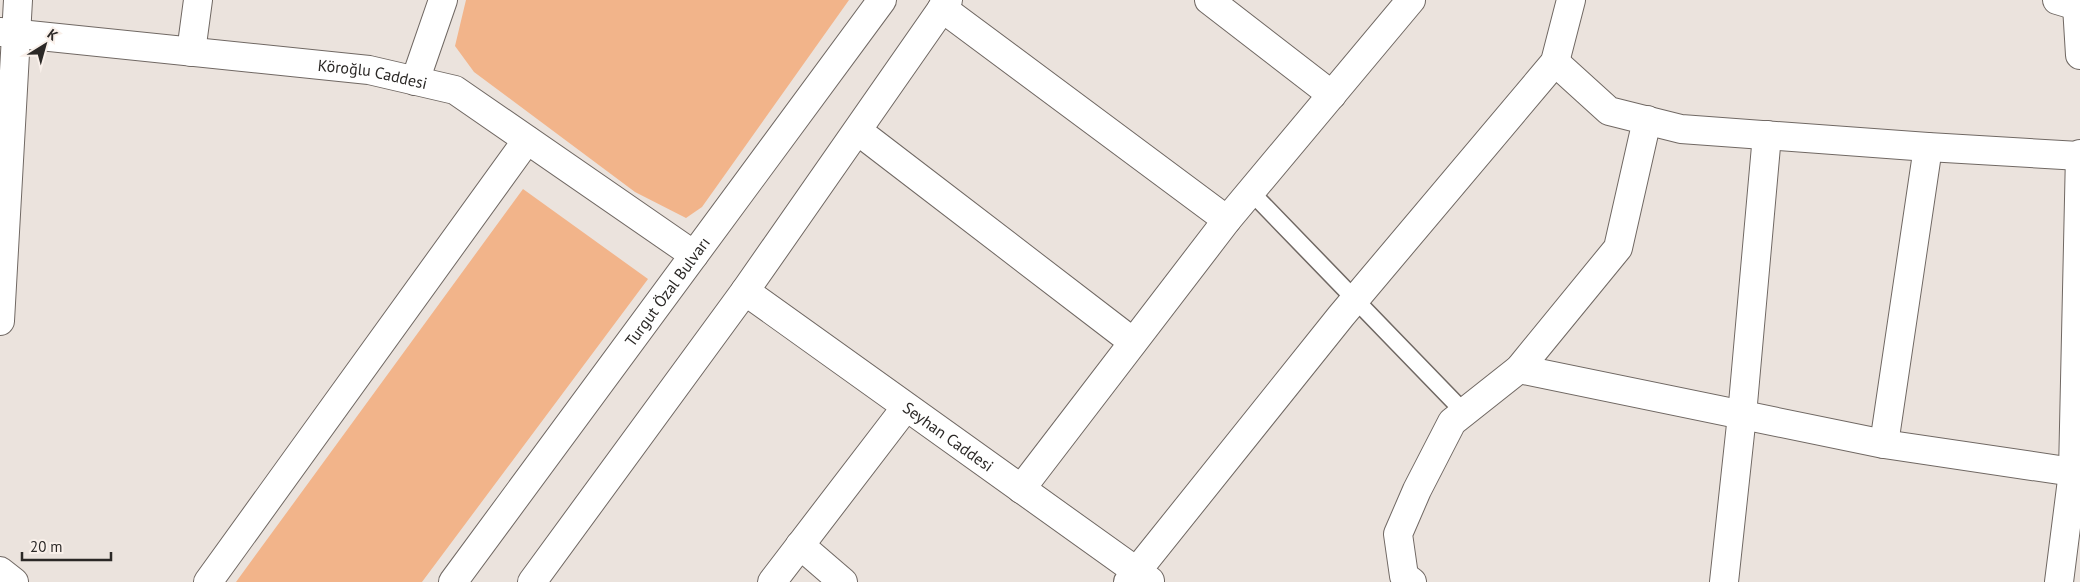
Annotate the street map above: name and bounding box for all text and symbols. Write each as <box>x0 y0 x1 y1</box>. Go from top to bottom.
north arrow <box>20 20 70 70</box>
text: K <box>44 25 62 45</box>
street label: Köroğlu Caddesi <box>317 55 429 93</box>
street label: Turgut Özal Bulvarı <box>620 233 714 350</box>
street label: Seyhan Caddesi <box>899 397 997 476</box>
scale bar <box>22 530 111 562</box>
text: 20 m <box>30 537 63 556</box>

